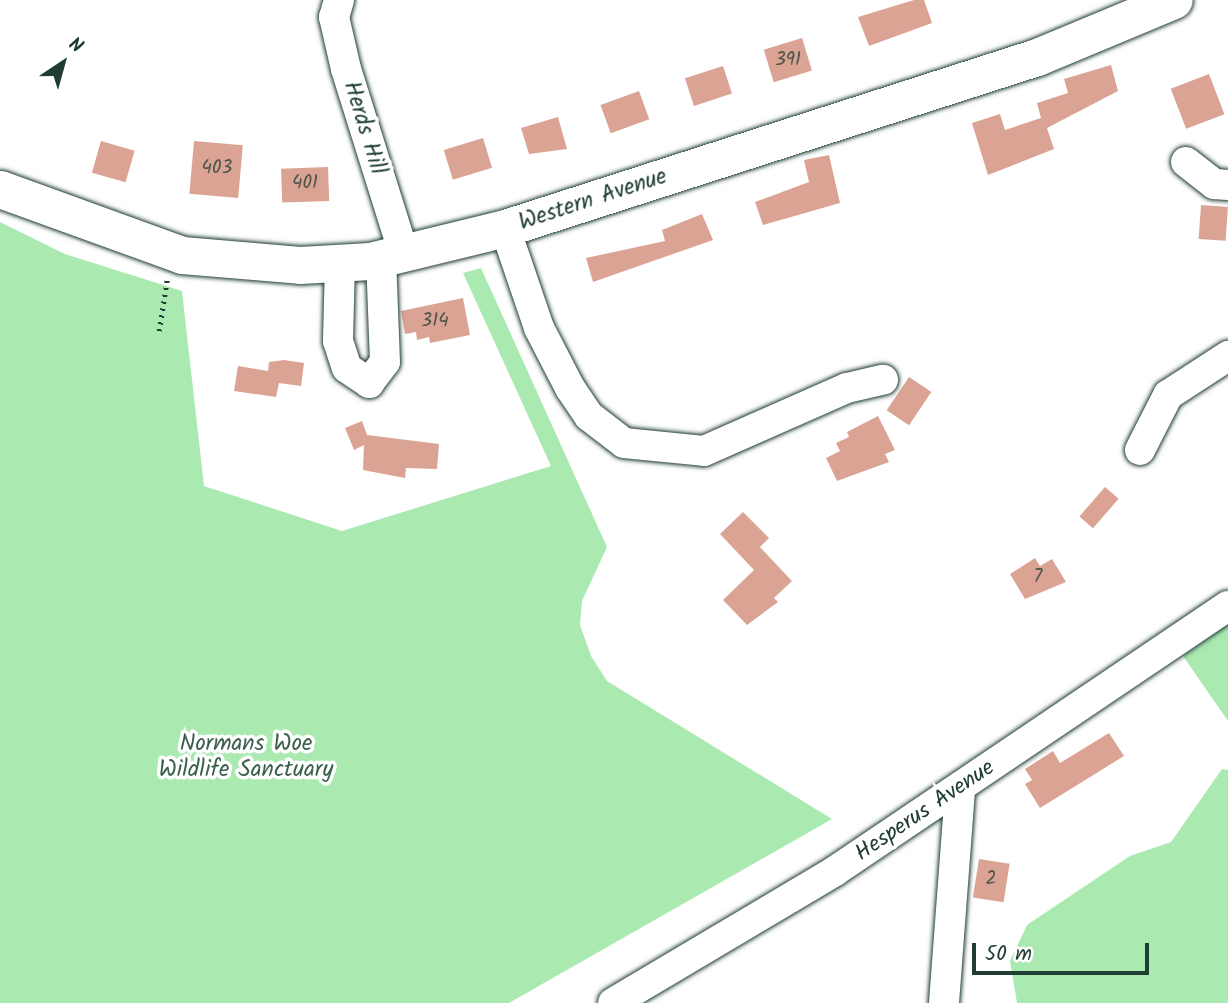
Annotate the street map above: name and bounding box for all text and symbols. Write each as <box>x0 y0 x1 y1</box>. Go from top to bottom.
north arrow <box>28 28 98 98</box>
text: N <box>62 30 89 62</box>
house number: 391 <box>775 50 801 72</box>
street label: Herds Hill <box>337 78 391 178</box>
house number: 403 <box>202 158 232 180</box>
street label: Western Avenue <box>515 163 671 237</box>
house number: 401 <box>292 173 318 195</box>
house number: 314 <box>421 311 449 333</box>
house number: 7 <box>1034 567 1042 589</box>
park label: Normans Woe Wildlife Sanctuary <box>159 730 333 784</box>
street label: Hesperus Avenue <box>850 754 1000 868</box>
house number: 2 <box>985 869 997 891</box>
scale bar <box>976 930 1153 974</box>
text: 50 m <box>985 938 1032 971</box>

